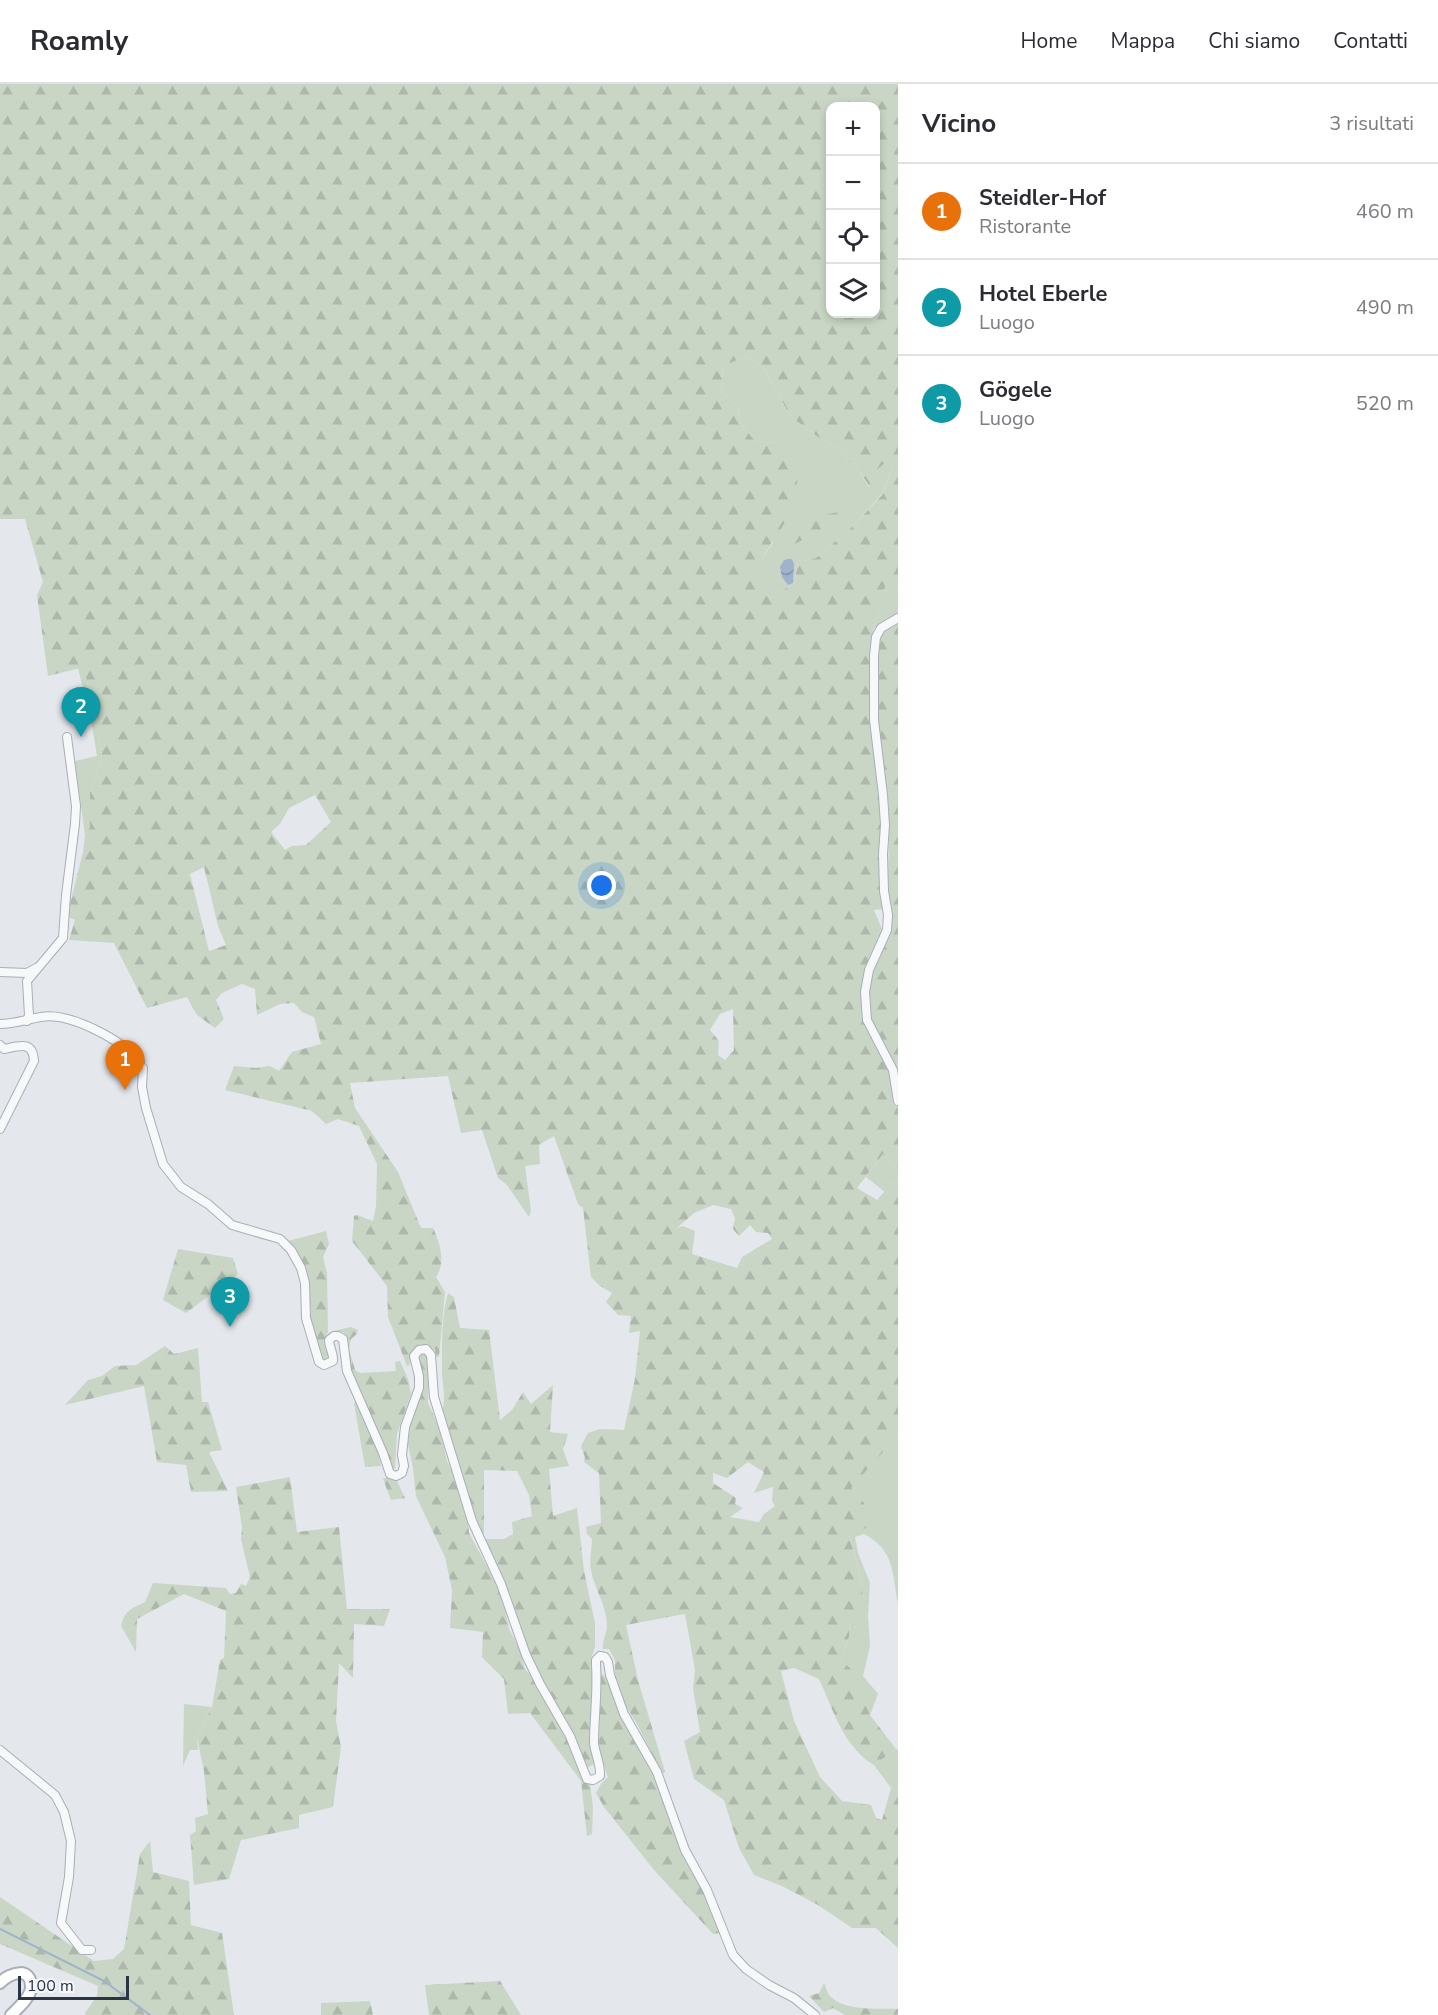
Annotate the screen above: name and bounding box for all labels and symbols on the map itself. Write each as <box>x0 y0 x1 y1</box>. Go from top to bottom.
pin: 2 <box>62 688 100 737</box>
your location <box>587 871 616 900</box>
pin: 1 <box>106 1040 144 1090</box>
pin: 3 <box>210 1278 250 1327</box>
scale bar <box>18 1973 129 2000</box>

